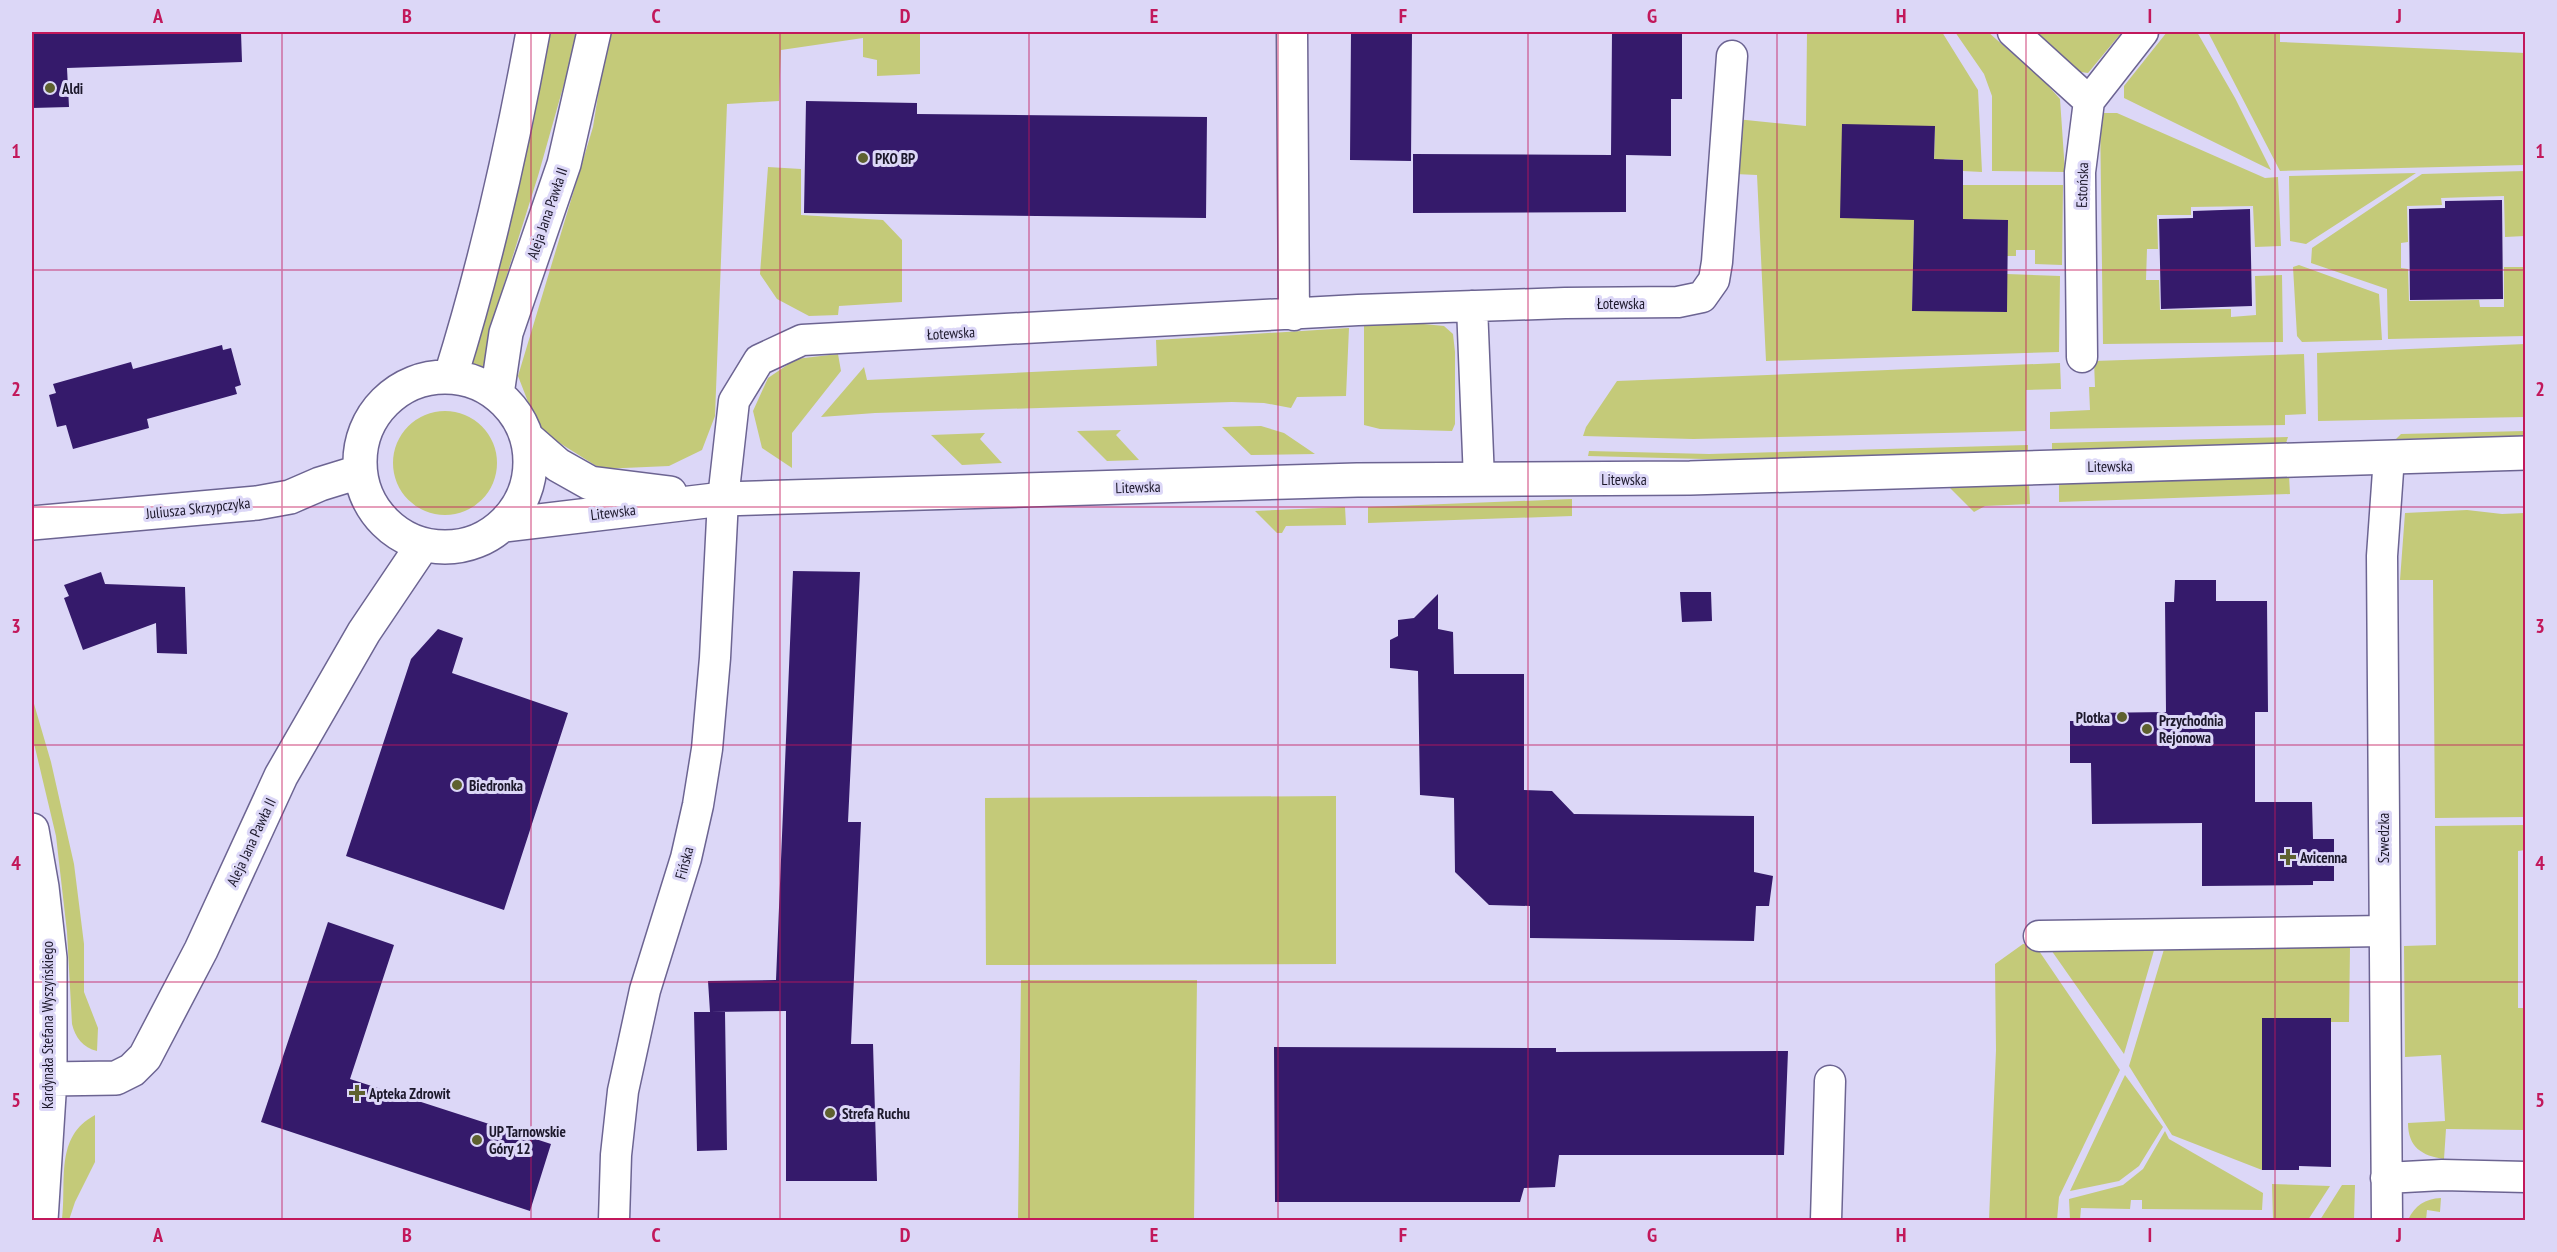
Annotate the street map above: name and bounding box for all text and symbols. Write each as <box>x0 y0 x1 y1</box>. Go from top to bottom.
text: A <box>152 3 164 29</box>
text: B <box>402 3 412 29</box>
text: C <box>651 3 661 29</box>
text: D <box>900 3 911 29</box>
text: E <box>1150 3 1158 29</box>
text: F <box>1399 3 1407 29</box>
text: G <box>1647 3 1657 29</box>
text: H <box>1896 3 1906 29</box>
text: I <box>2148 3 2152 29</box>
text: J <box>2395 3 2402 29</box>
place label: Aldi <box>61 79 83 98</box>
marker: Aldi <box>43 81 57 95</box>
text: 1 <box>11 138 21 164</box>
text: 1 <box>2535 138 2545 164</box>
place label: PKO BP <box>875 149 915 168</box>
marker: PKO BP <box>856 151 870 165</box>
street label: Estońska <box>2072 162 2092 208</box>
street label: Aleja Jana Pawła II <box>522 165 572 261</box>
street label: Łotewska <box>1597 294 1645 313</box>
street label: Łotewska <box>927 322 975 344</box>
text: 2 <box>11 376 21 402</box>
text: 2 <box>2535 376 2545 402</box>
street label: Litewska <box>2087 456 2133 476</box>
street label: Litewska <box>1601 470 1647 489</box>
street label: Litewska <box>1115 477 1161 497</box>
street label: Juliusza Skrzypczyka <box>144 493 251 523</box>
street label: Litewska <box>589 500 637 524</box>
text: 3 <box>11 613 21 639</box>
text: 3 <box>2535 613 2545 639</box>
place label: Plotka <box>2076 708 2110 727</box>
marker: Plotka <box>2115 710 2129 724</box>
place label: Przychodnia Rejonowa <box>2159 711 2223 747</box>
marker: Przychodnia Rejonowa <box>2140 722 2154 736</box>
place label: Biedronka <box>469 776 523 795</box>
marker: Biedronka <box>450 778 464 792</box>
street label: Aleja Jana Pawła II <box>222 795 280 889</box>
street label: Szwedzka <box>2374 813 2393 863</box>
street label: Fińska <box>671 845 697 881</box>
place label: Avicenna <box>2299 848 2347 867</box>
text: 4 <box>11 850 21 876</box>
marker: Avicenna <box>2281 850 2295 864</box>
text: 4 <box>2535 850 2545 876</box>
street label: Kardynała Stefana Wyszyńskiego <box>38 941 57 1109</box>
place label: Apteka Zdrowit <box>368 1084 451 1103</box>
marker: Apteka Zdrowit <box>350 1086 364 1100</box>
text: 5 <box>11 1087 21 1113</box>
text: 5 <box>2535 1087 2545 1113</box>
place label: Strefa Ruchu <box>842 1104 910 1123</box>
marker: Strefa Ruchu <box>823 1106 837 1120</box>
place label: UP Tarnowskie Góry 12 <box>489 1122 566 1158</box>
marker: UP Tarnowskie Góry 12 <box>470 1133 484 1147</box>
text: A <box>152 1222 164 1248</box>
text: B <box>402 1222 412 1248</box>
text: C <box>651 1222 661 1248</box>
text: D <box>900 1222 911 1248</box>
text: E <box>1150 1222 1158 1248</box>
text: F <box>1399 1222 1407 1248</box>
text: G <box>1647 1222 1657 1248</box>
text: H <box>1896 1222 1906 1248</box>
text: I <box>2148 1222 2152 1248</box>
text: J <box>2395 1222 2402 1248</box>

